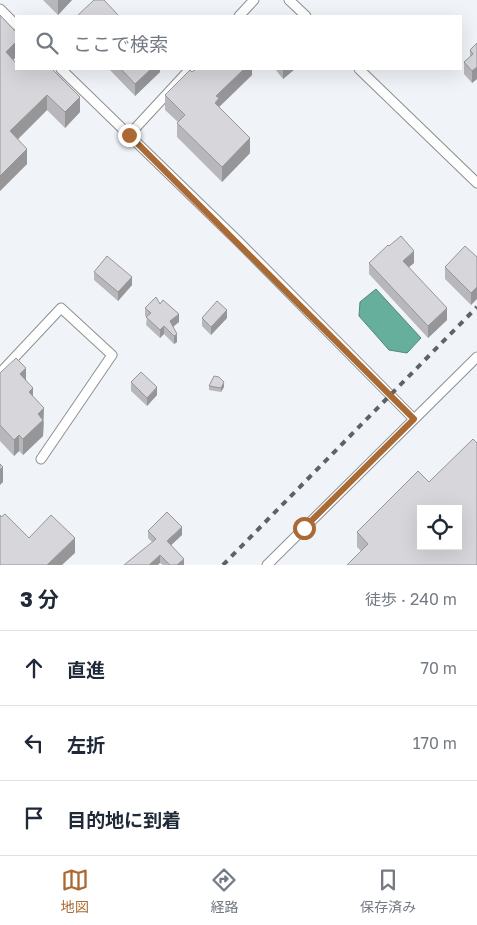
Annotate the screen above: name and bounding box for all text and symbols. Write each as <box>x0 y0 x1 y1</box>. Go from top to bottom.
search box <box>15 15 462 70</box>
icon: search <box>33 29 61 57</box>
text: ここで検索 <box>73 32 168 55</box>
route end <box>118 124 141 147</box>
map controls <box>417 505 462 550</box>
button: locate <box>417 505 462 550</box>
route start <box>293 517 316 540</box>
text: 3 分 <box>20 586 59 612</box>
text: 徒歩 · 240 m <box>365 589 457 609</box>
icon: ahead <box>20 654 48 682</box>
text: 直進 <box>67 658 105 681</box>
text: 70 m <box>420 658 457 678</box>
icon: left <box>20 729 48 757</box>
text: 左折 <box>67 733 105 756</box>
text: 170 m <box>413 733 457 753</box>
icon: arrive <box>20 804 48 832</box>
text: 目的地に到着 <box>67 808 181 831</box>
tab: 地図 <box>61 866 89 916</box>
tab: 経路 <box>210 866 238 916</box>
tab: 保存済み <box>360 866 416 916</box>

